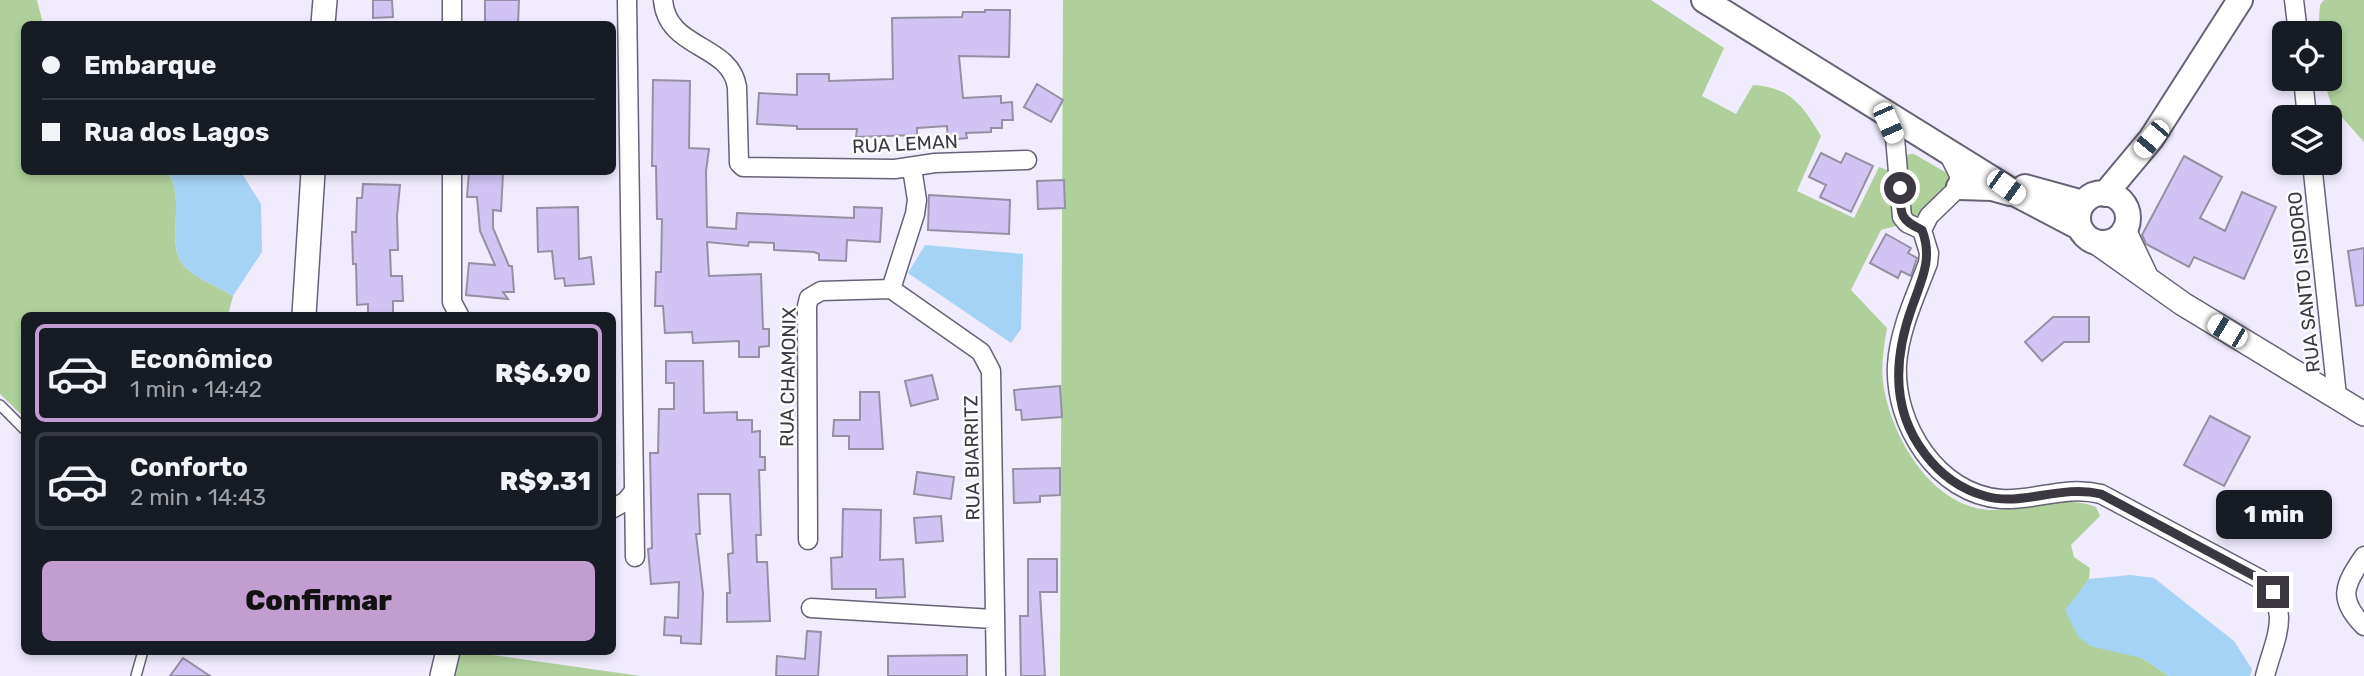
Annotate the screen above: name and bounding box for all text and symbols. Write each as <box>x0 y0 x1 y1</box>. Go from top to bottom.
map controls <box>2272 21 2342 175</box>
button: locate <box>2272 21 2342 91</box>
text: Embarque <box>84 50 216 81</box>
car <box>1870 100 1907 146</box>
button: layers <box>2272 105 2342 175</box>
car <box>2130 116 2173 162</box>
text: Rua dos Lagos <box>84 117 269 148</box>
street label: RUA LEMAN <box>852 130 958 158</box>
car <box>1983 166 2030 208</box>
route start <box>1884 172 1916 204</box>
street label: RUA SANTO ISIDORO <box>2283 190 2325 374</box>
street label: RUA CHAMONIX <box>775 307 801 447</box>
car <box>2204 311 2251 351</box>
icon: car <box>46 342 109 405</box>
text: Econômico <box>130 344 273 375</box>
text: R$6.90 <box>495 358 591 389</box>
text: 1 min · 14:42 <box>130 375 262 403</box>
street label: RUA BIARRITZ <box>959 395 985 521</box>
icon: car <box>46 450 109 513</box>
text: Conforto <box>130 452 248 483</box>
text: R$9.31 <box>500 466 591 497</box>
text: 2 min · 14:43 <box>130 483 266 511</box>
callout: 1 min <box>2215 490 2331 540</box>
text: 1 min <box>2244 500 2304 528</box>
button: Confirmar <box>42 561 595 641</box>
route end <box>2257 576 2289 608</box>

